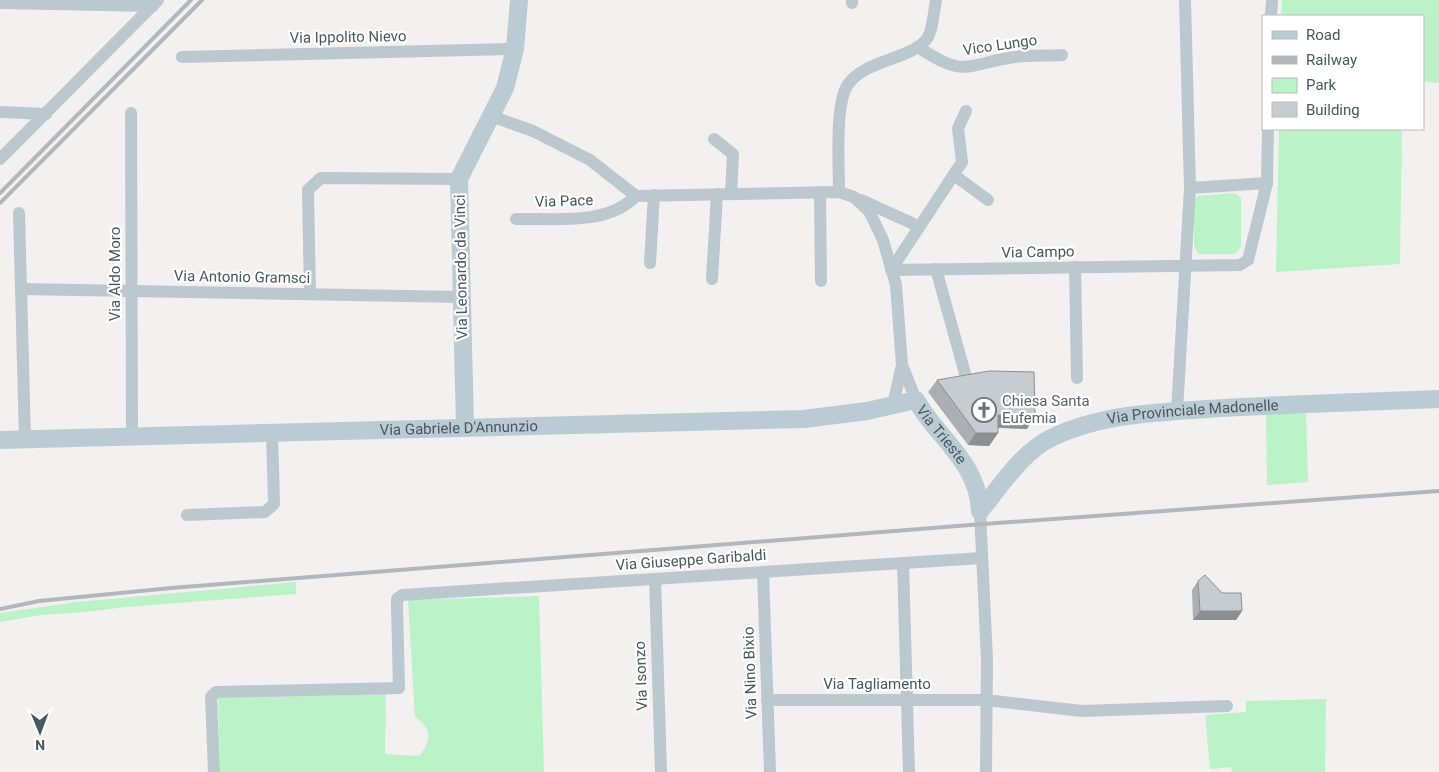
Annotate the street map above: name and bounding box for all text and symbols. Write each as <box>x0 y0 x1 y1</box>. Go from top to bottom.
legend <box>1262 15 1424 130</box>
text: Road <box>1306 26 1340 44</box>
street label: Via Ippolito Nievo <box>289 27 407 47</box>
street label: Vico Lungo <box>962 31 1038 59</box>
text: Railway <box>1306 51 1357 69</box>
text: Park <box>1306 76 1337 94</box>
text: Building <box>1306 101 1360 119</box>
street label: Via Pace <box>534 191 594 211</box>
street label: Via Leonardo da Vinci <box>451 194 471 340</box>
street label: Via Aldo Moro <box>106 227 124 321</box>
street label: Via Campo <box>1001 242 1075 262</box>
street label: Via Antonio Gramsci <box>174 267 310 287</box>
place label: Chiesa Santa Eufemia <box>1002 392 1090 427</box>
street label: Via Provinciale Madonelle <box>1106 396 1279 428</box>
church icon: Chiesa Santa Eufemia <box>971 397 997 423</box>
street label: Via Trieste <box>913 402 971 468</box>
street label: Via Gabriele D'Annunzio <box>380 417 538 439</box>
street label: Via Giuseppe Garibaldi <box>615 546 767 574</box>
street label: Via Nino Bixio <box>739 626 761 720</box>
street label: Via Isonzo <box>631 641 651 711</box>
street label: Via Tagliamento <box>823 675 931 693</box>
north arrow <box>15 707 65 757</box>
text: N <box>35 737 45 753</box>

